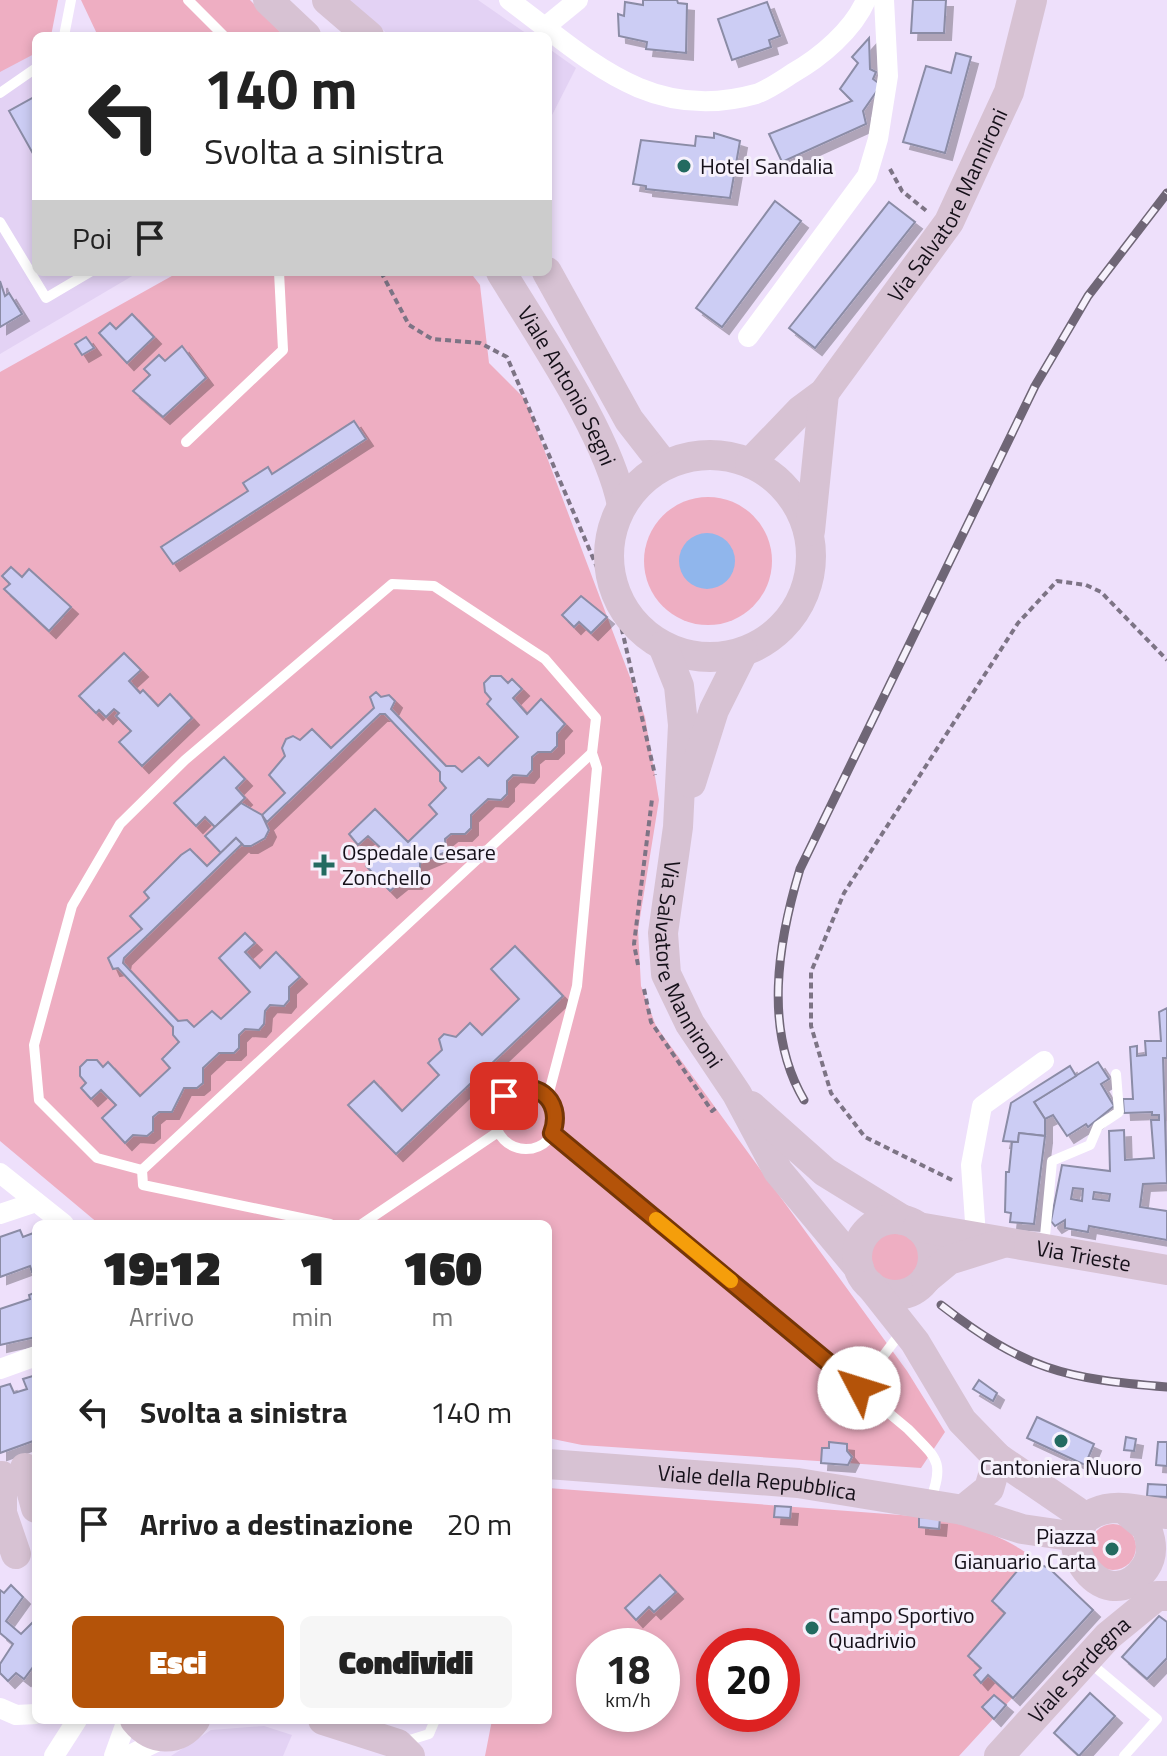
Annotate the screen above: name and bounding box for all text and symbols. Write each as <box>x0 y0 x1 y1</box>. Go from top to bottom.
text: 140 m <box>204 46 357 131</box>
icon: left <box>72 64 176 168</box>
street label: Via Salvatore Mannironi <box>879 103 1016 309</box>
text: Svolta a sinistra <box>204 123 444 178</box>
place label: Hotel Sandalia <box>700 149 833 183</box>
marker: Hotel Sandalia <box>675 157 693 175</box>
text: Poi <box>72 215 112 261</box>
icon: arrive <box>128 216 172 260</box>
street label: Viale Antonio Segni <box>509 299 625 471</box>
place label: Ospedale Cesare Zonchello <box>342 835 496 894</box>
marker: Ospedale Cesare Zonchello <box>313 854 335 876</box>
street label: Via Salvatore Mannironi <box>646 858 732 1075</box>
pin <box>470 1062 538 1130</box>
icon: arrive <box>482 1074 526 1118</box>
text: 19:12 <box>102 1231 221 1304</box>
text: 1 <box>299 1231 325 1304</box>
text: 160 <box>403 1231 482 1304</box>
street label: Via Trieste <box>1033 1231 1134 1280</box>
text: Arrivo <box>129 1297 194 1336</box>
text: min <box>291 1297 333 1336</box>
text: m <box>432 1297 453 1336</box>
position arrow <box>817 1346 901 1430</box>
text: Svolta a sinistra <box>140 1389 348 1435</box>
text: 140 m <box>430 1389 512 1435</box>
icon: left <box>72 1390 116 1434</box>
marker: Cantoniera Nuoro <box>1052 1432 1070 1450</box>
place label: Cantoniera Nuoro <box>980 1450 1142 1484</box>
street label: Viale della Repubblica <box>656 1455 859 1509</box>
text: Arrivo a destinazione <box>140 1501 413 1547</box>
text: 20 m <box>447 1501 512 1547</box>
icon: arrive <box>72 1502 116 1546</box>
place label: Piazza Gianuario Carta <box>954 1519 1096 1578</box>
marker: Piazza Gianuario Carta <box>1103 1540 1121 1558</box>
place label: Campo Sportivo Quadrivio <box>828 1598 975 1657</box>
street label: Viale Sardegna <box>1020 1607 1138 1731</box>
button: Esci <box>72 1616 284 1708</box>
button: Condividi <box>300 1616 512 1708</box>
marker: Campo Sportivo Quadrivio <box>803 1619 821 1637</box>
speed limit sign: 20 <box>696 1628 800 1732</box>
text: 18 <box>606 1639 650 1700</box>
text: km/h <box>605 1684 651 1715</box>

